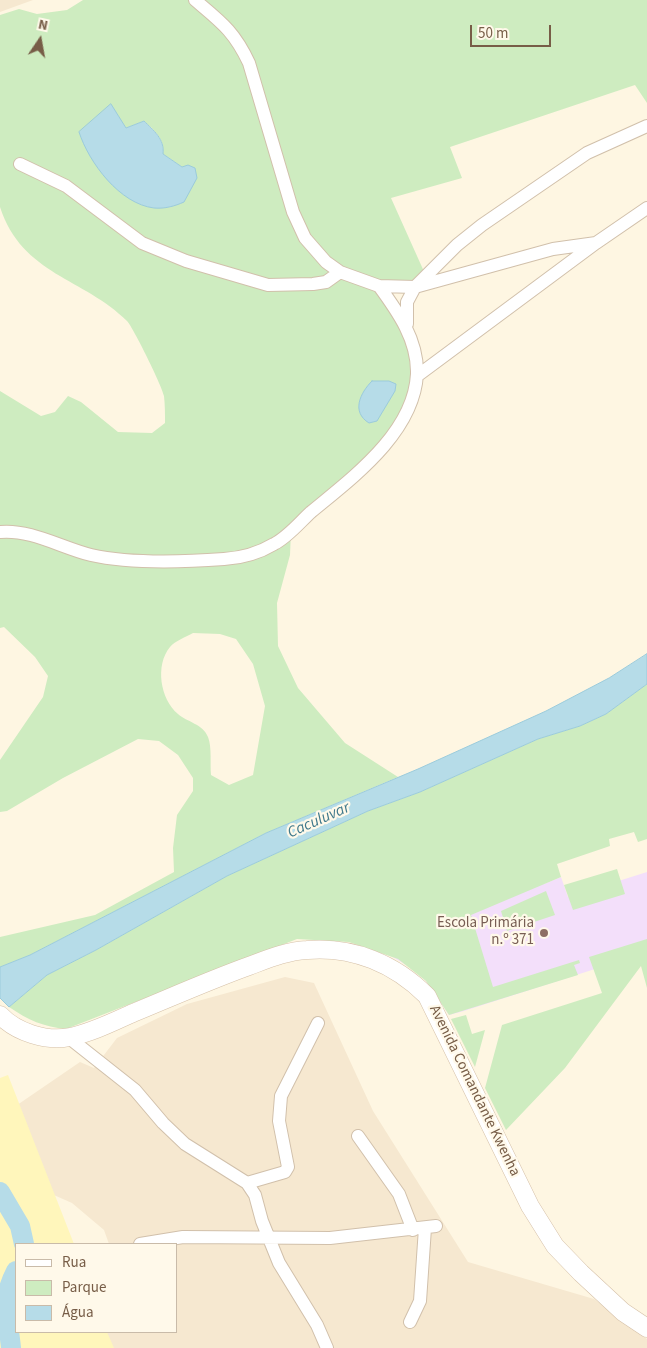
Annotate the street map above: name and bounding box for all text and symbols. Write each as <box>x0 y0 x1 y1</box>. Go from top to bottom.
north arrow <box>15 15 65 65</box>
text: N <box>36 15 50 36</box>
scale bar <box>472 15 553 47</box>
text: 50 m <box>478 23 508 44</box>
water label: Caculuvar <box>285 799 353 843</box>
place label: Escola Primária n.º 371 <box>437 915 534 950</box>
marker: Escola Primária n.º 371 <box>538 927 550 939</box>
street label: Avenida Comandante Kwenha <box>425 1003 523 1179</box>
legend <box>15 1243 178 1333</box>
text: Rua <box>62 1252 86 1273</box>
text: Parque <box>62 1277 106 1298</box>
text: Água <box>62 1302 93 1323</box>

